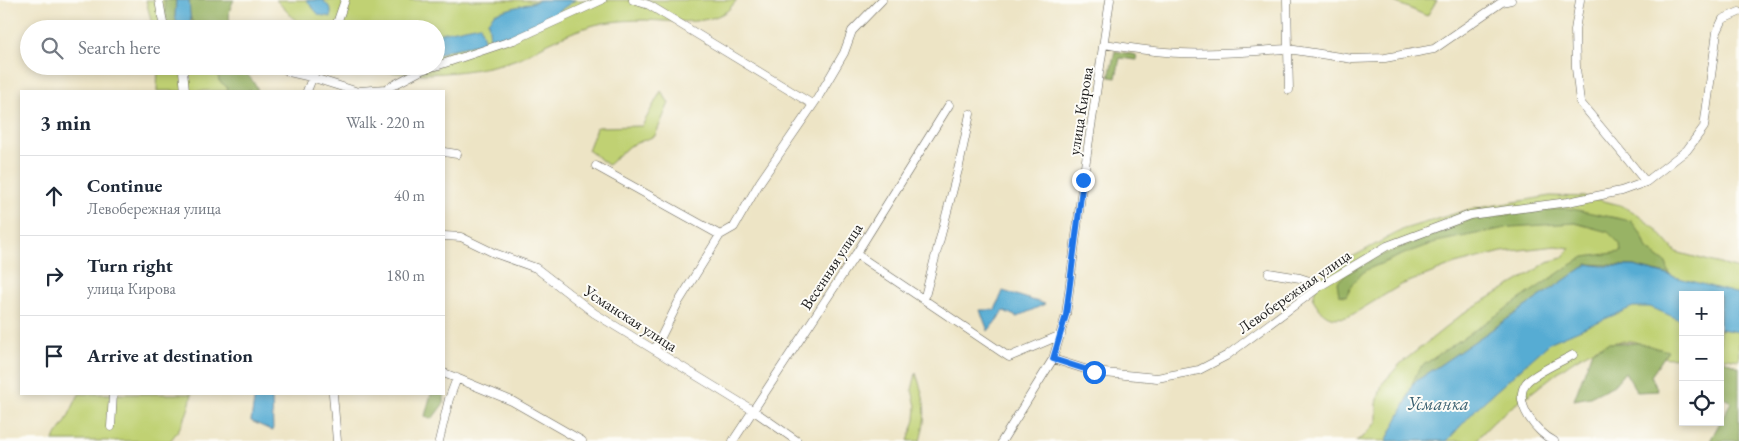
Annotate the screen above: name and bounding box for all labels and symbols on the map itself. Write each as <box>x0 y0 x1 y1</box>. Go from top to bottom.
street label: улица Кирова <box>1063 65 1098 157</box>
route end <box>1072 169 1095 192</box>
street label: Весенняя улица <box>796 218 868 314</box>
street label: Левобережная улица <box>1233 244 1356 338</box>
street label: Усманская улица <box>579 280 682 357</box>
route start <box>1083 361 1106 384</box>
water label: Усманка <box>1407 392 1469 415</box>

